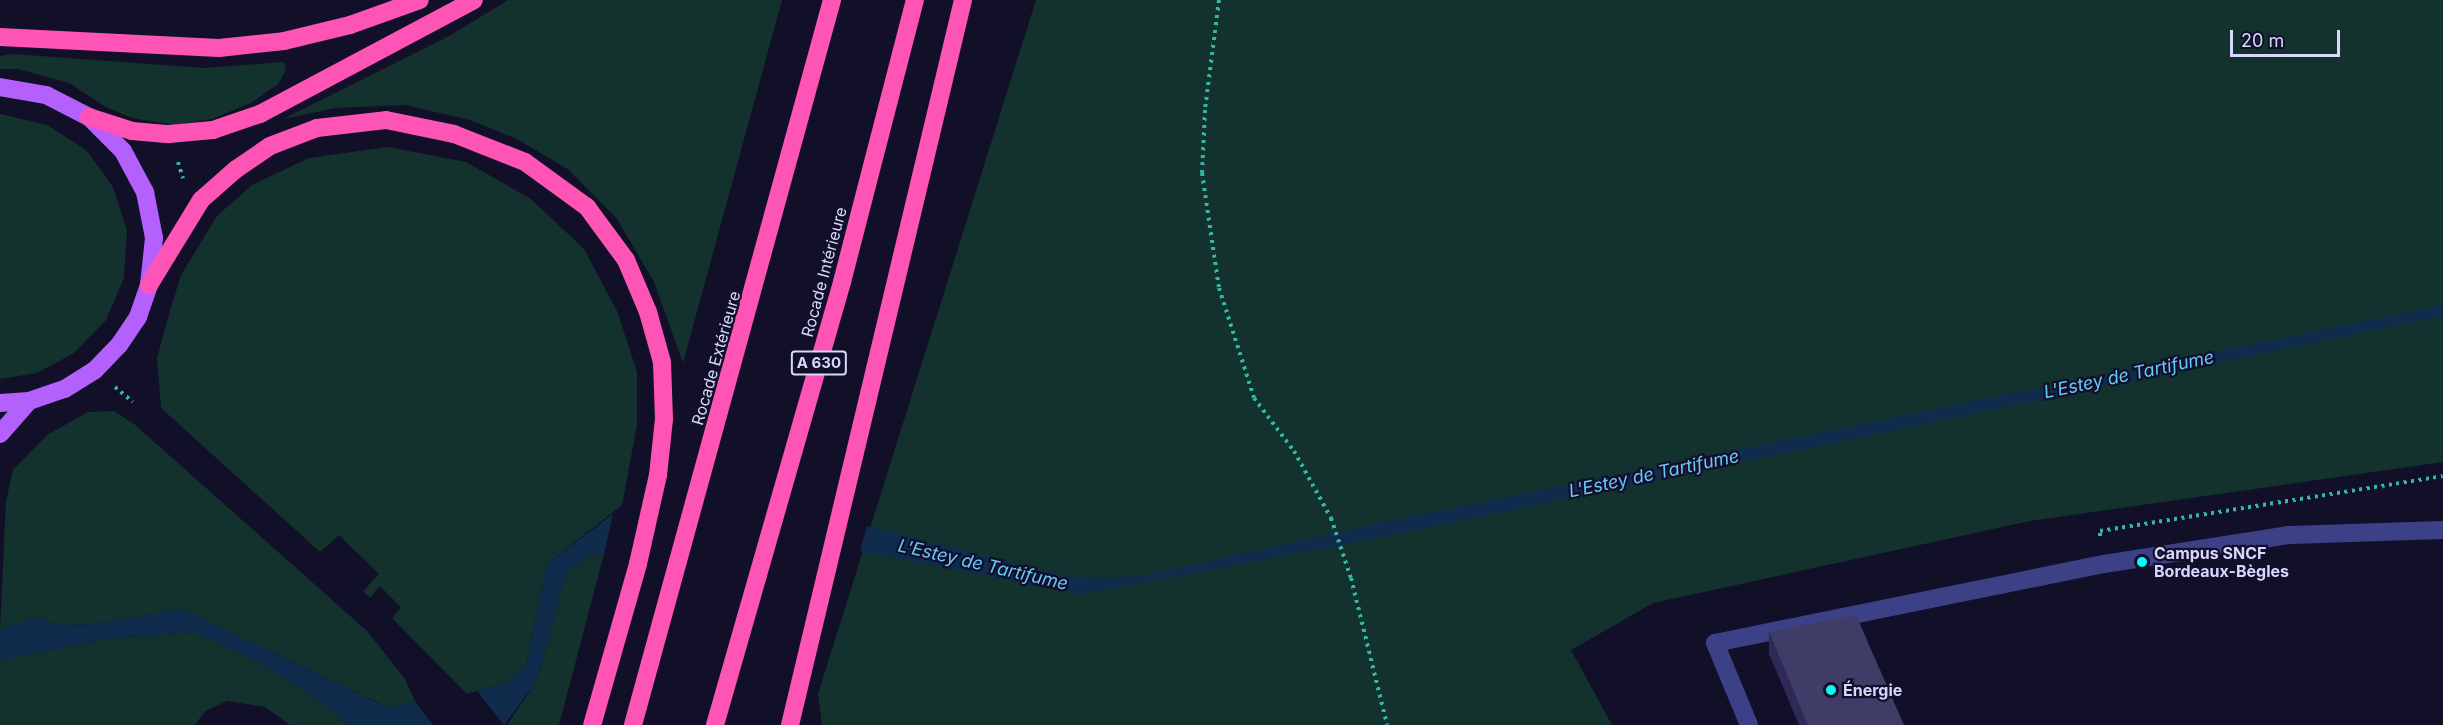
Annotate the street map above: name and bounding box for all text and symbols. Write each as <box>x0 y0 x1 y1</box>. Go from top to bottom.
scale bar <box>2233 18 2342 56</box>
text: 20 m <box>2241 30 2284 51</box>
street label: Rocade Intérieure <box>797 205 851 339</box>
street label: Rocade Extérieure <box>688 289 744 427</box>
water label: L'Estey de Tartifume <box>2042 346 2216 404</box>
road number: A 630 <box>790 351 848 375</box>
water label: L'Estey de Tartifume <box>1567 445 1741 503</box>
water label: L'Estey de Tartifume <box>896 535 1070 595</box>
place label: Campus SNCF Bordeaux-Bègles <box>2154 543 2289 581</box>
marker: Campus SNCF Bordeaux-Bègles <box>2135 555 2149 569</box>
place label: Énergie <box>1843 680 1902 700</box>
marker: Énergie <box>1824 683 1838 697</box>

